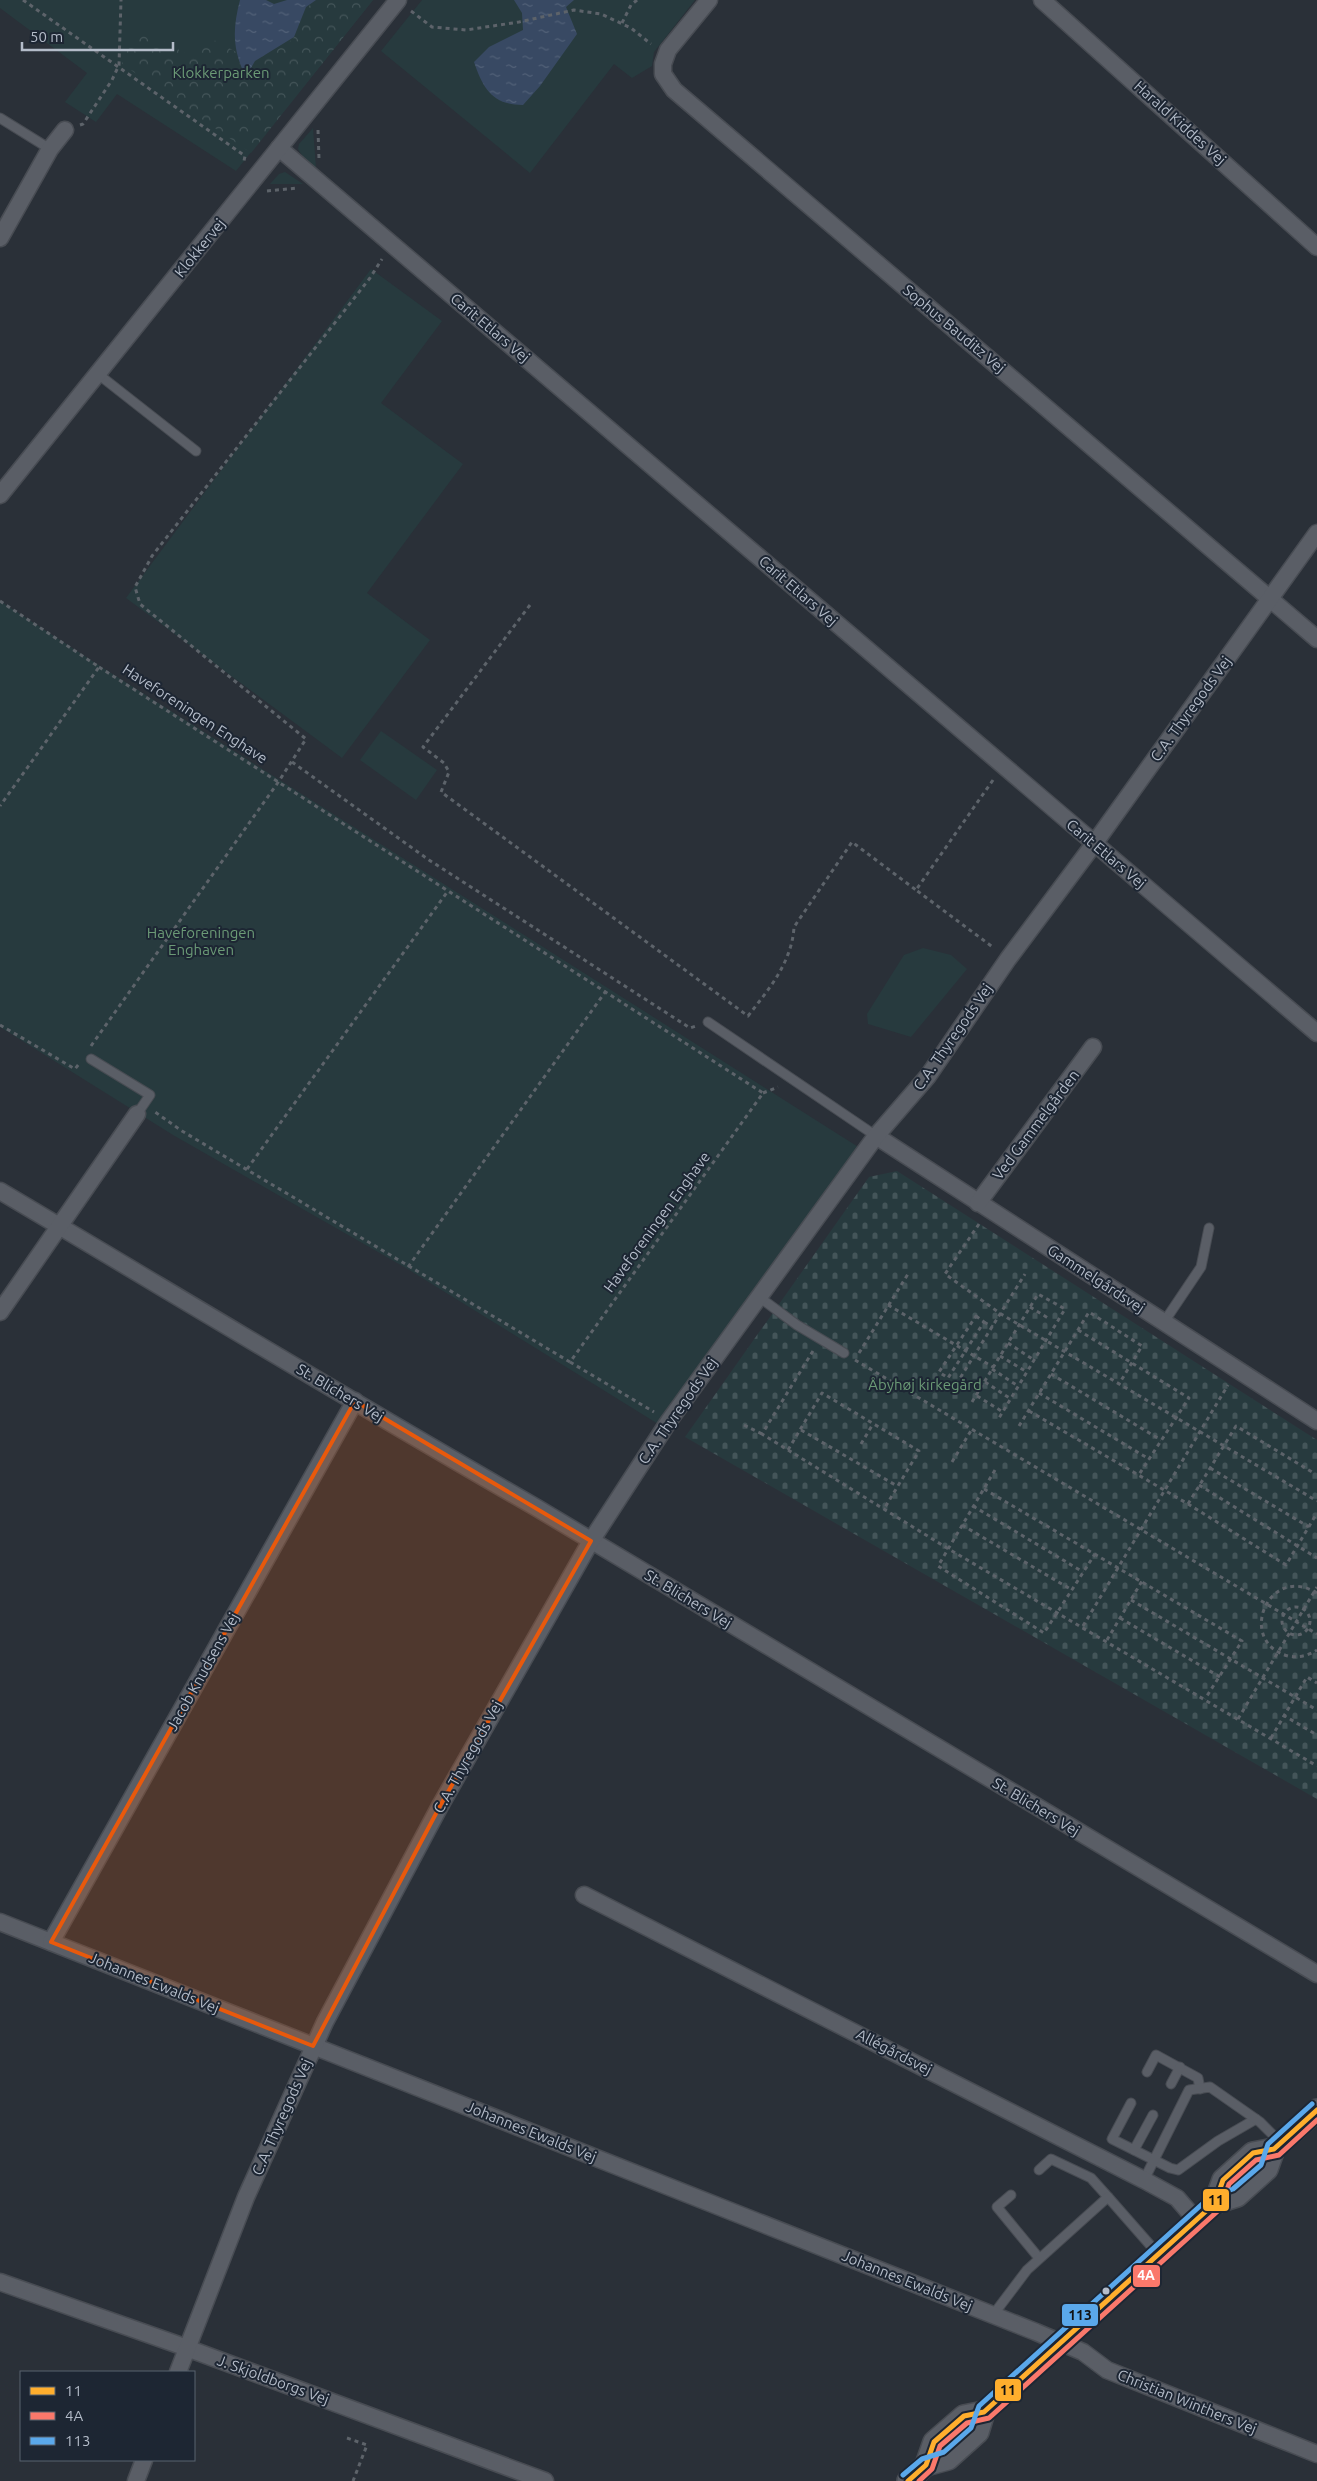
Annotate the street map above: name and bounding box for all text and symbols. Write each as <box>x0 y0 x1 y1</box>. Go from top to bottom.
scale bar <box>22 20 174 52</box>
text: 50 m <box>30 28 63 45</box>
park label: Klokkerparken <box>172 64 270 81</box>
street label: Harald Kiddes Vej <box>1131 77 1230 168</box>
street label: Klokkervej <box>171 215 228 280</box>
street label: Sophus Bauditz Vej <box>900 281 1009 376</box>
street label: Carit Etlars Vej <box>447 290 533 366</box>
street label: Carit Etlars Vej <box>756 552 841 629</box>
street label: C.A. Thyregods Vej <box>1147 653 1234 765</box>
street label: Haveforeningen Enghave <box>120 660 271 767</box>
street label: Carit Etlars Vej <box>1063 816 1149 892</box>
park label: Haveforeningen Enghaven <box>147 924 255 958</box>
street label: C.A. Thyregods Vej <box>910 980 996 1093</box>
street label: Ved Gammelgården <box>989 1067 1082 1183</box>
street label: Haveforeningen Enghave <box>600 1148 713 1295</box>
street label: Gammelgårdsvej <box>1045 1241 1148 1316</box>
street label: C.A. Thyregods Vej <box>635 1354 721 1467</box>
street label: St. Blichers Vej <box>294 1360 387 1425</box>
park label: Åbyhøj kirkegård <box>868 1376 982 1393</box>
street label: St. Blichers Vej <box>642 1566 735 1631</box>
street label: Jacob Knudsens Vej <box>163 1610 242 1734</box>
street label: C.A. Thyregods Vej <box>430 1698 506 1816</box>
street label: St. Blichers Vej <box>990 1774 1083 1839</box>
street label: Johannes Ewalds Vej <box>87 1949 222 2016</box>
street label: Allégårdsvej <box>854 2025 935 2078</box>
street label: C.A. Thyregods Vej <box>248 2056 315 2178</box>
street label: Johannes Ewalds Vej <box>464 2098 599 2165</box>
line badge: 11 <box>1202 2188 1230 2212</box>
text: 11 <box>1208 2192 1224 2208</box>
street label: Johannes Ewalds Vej <box>840 2247 975 2314</box>
line badge: 4A <box>1132 2264 1161 2288</box>
text: 4A <box>1137 2267 1155 2283</box>
unlabelled marker <box>1101 2286 1111 2296</box>
line badge: 113 <box>1061 2303 1099 2327</box>
text: 113 <box>1068 2307 1092 2323</box>
street label: J. Skjoldborgs Vej <box>215 2351 331 2408</box>
street label: Christian Winthers Vej <box>1115 2366 1259 2437</box>
legend <box>20 2371 195 2461</box>
line badge: 11 <box>994 2378 1022 2402</box>
text: 11 <box>65 2382 82 2399</box>
text: 11 <box>1000 2382 1016 2398</box>
text: 4A <box>65 2407 83 2424</box>
text: 113 <box>65 2432 90 2449</box>

